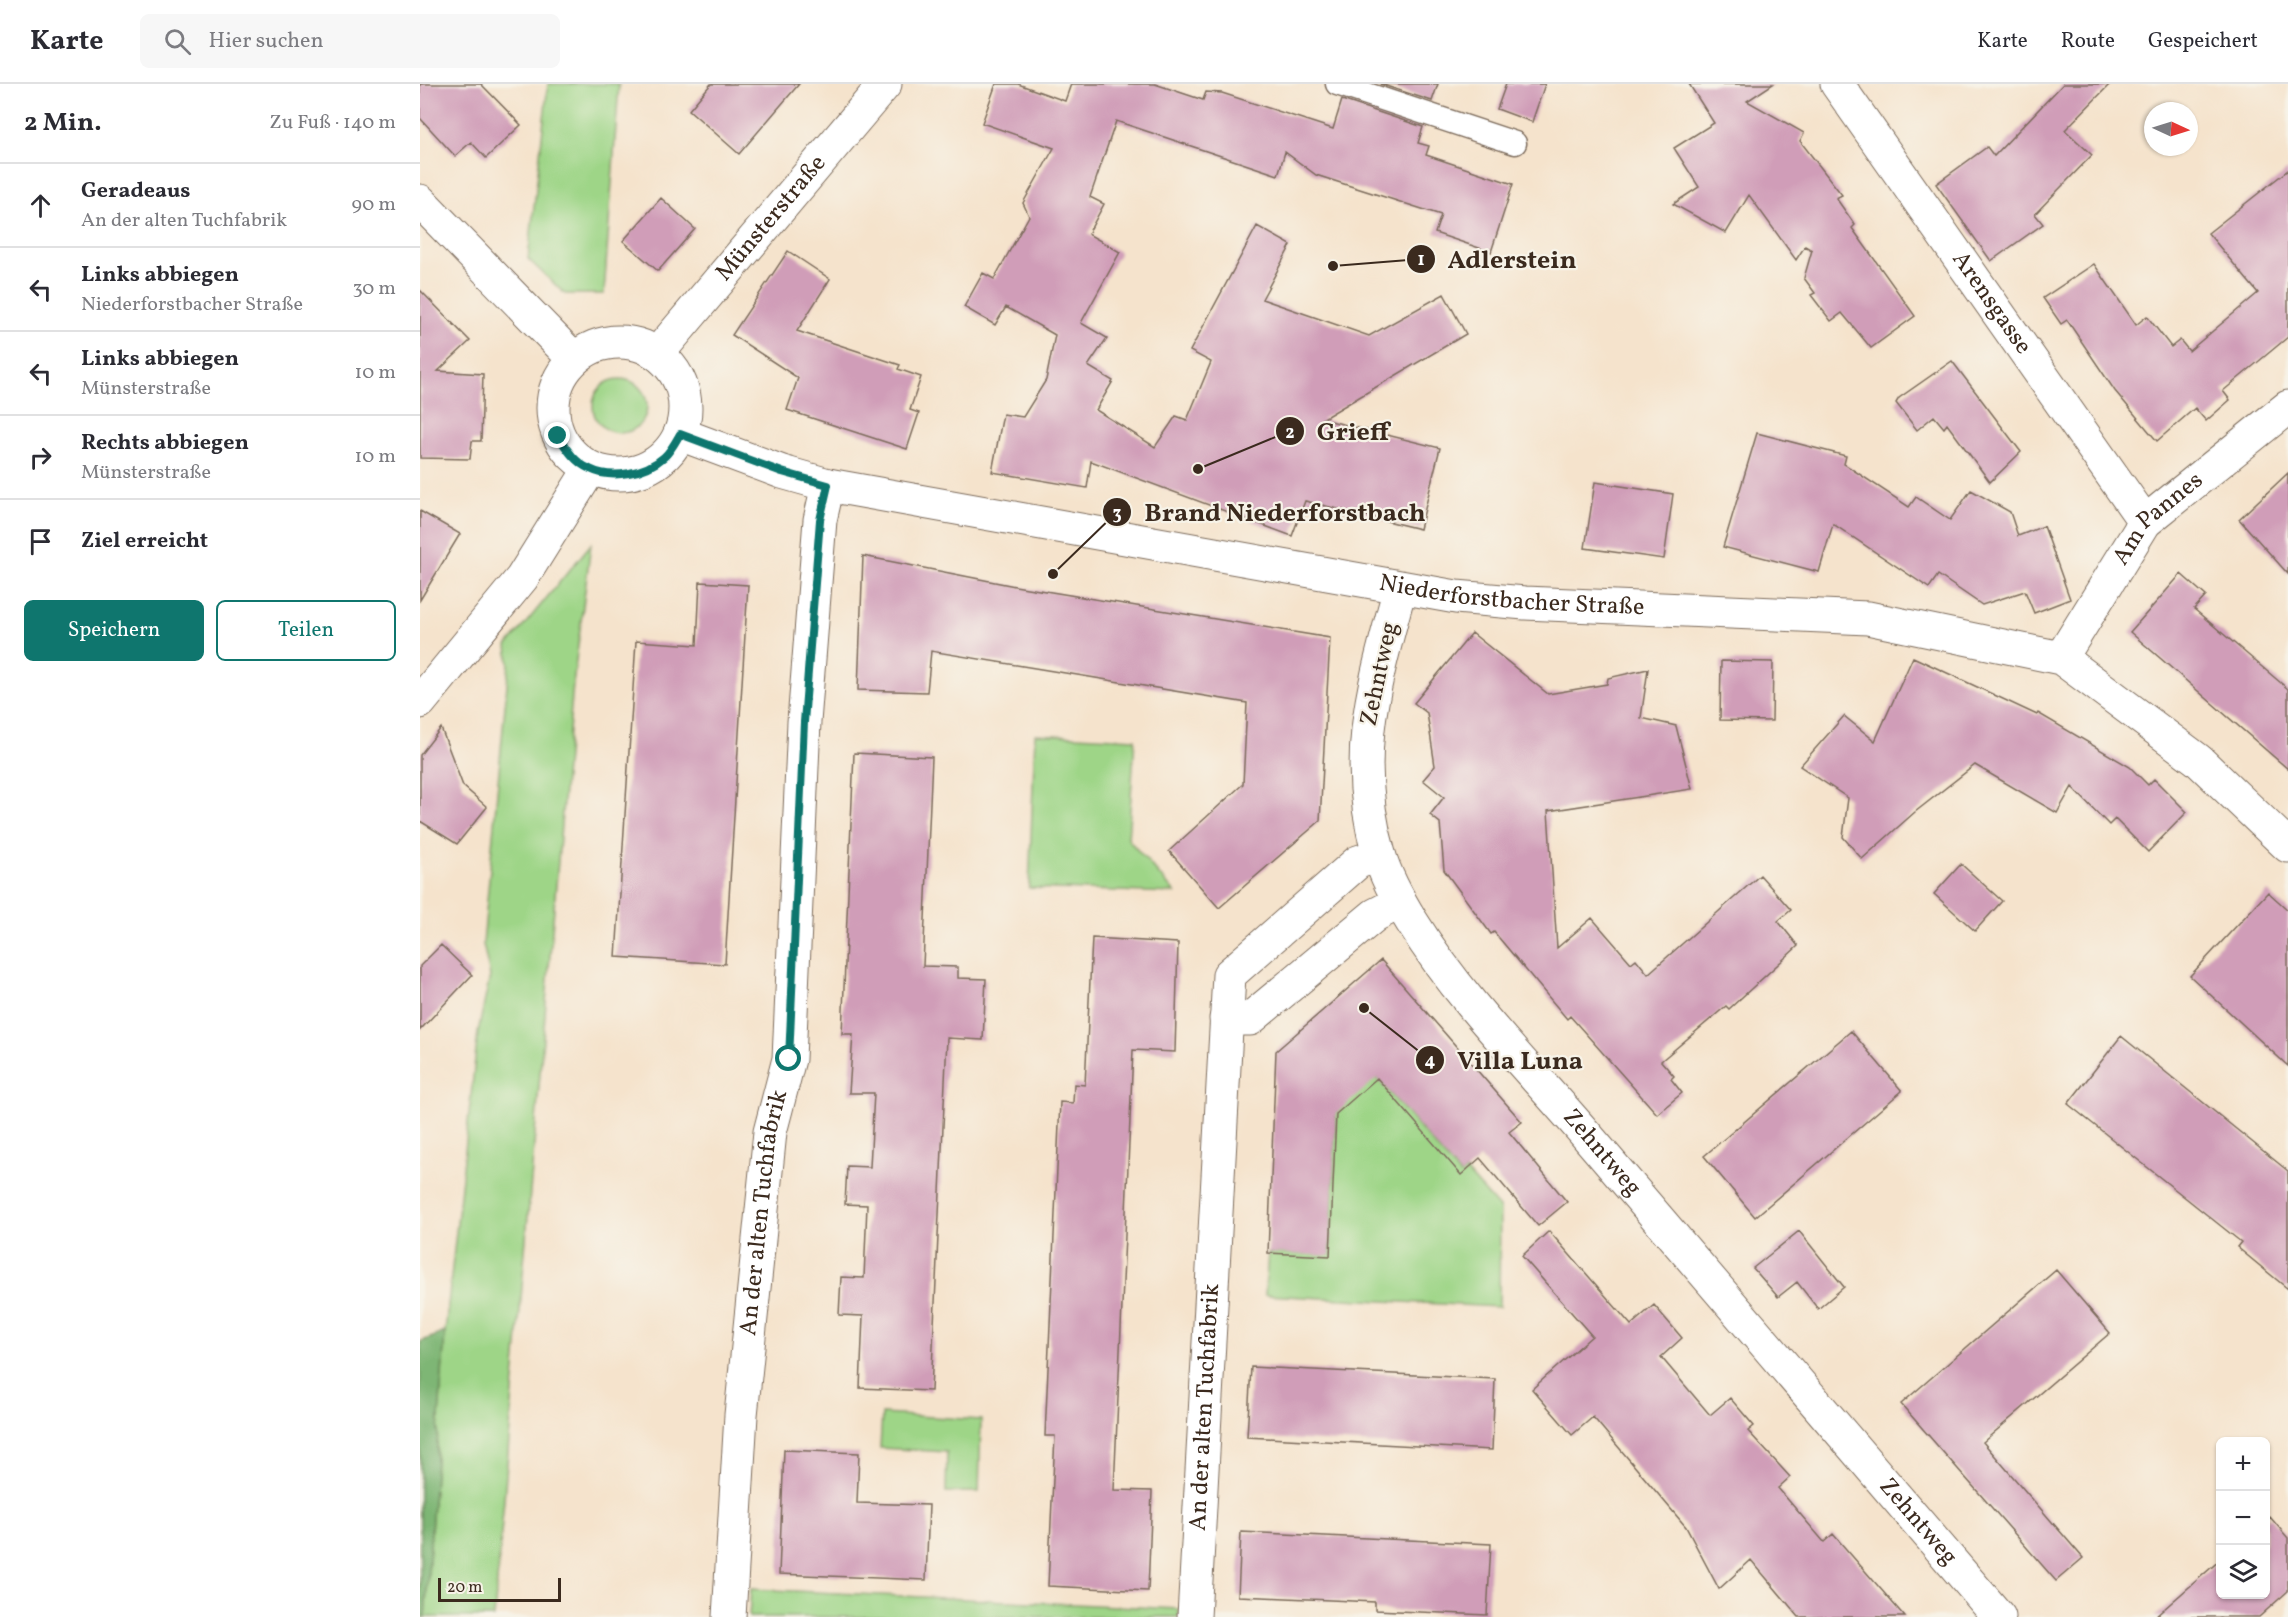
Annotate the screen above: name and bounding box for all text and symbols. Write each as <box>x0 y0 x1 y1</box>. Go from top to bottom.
search box <box>140 14 560 68</box>
text: Karte <box>30 22 104 61</box>
icon: search <box>161 25 194 58</box>
text: Hier suchen <box>209 26 324 57</box>
text: Karte <box>1977 27 2028 56</box>
text: Route <box>2061 27 2115 56</box>
text: Gespeichert <box>2148 27 2258 56</box>
north arrow <box>2144 102 2198 156</box>
text: 2 Min. <box>24 105 102 141</box>
text: Zu Fuß · 140 m <box>269 109 396 137</box>
street label: Münsterstraße <box>708 148 835 289</box>
text: Geradeaus <box>81 176 191 207</box>
icon: ahead <box>24 189 57 222</box>
text: 90 m <box>352 191 396 219</box>
text: An der alten Tuchfabrik <box>81 207 287 235</box>
callout: Adlerstein <box>1406 237 1589 281</box>
text: Adlerstein <box>1447 243 1577 279</box>
street label: Arensgasse <box>1943 245 2039 362</box>
text: 1 <box>1417 248 1425 273</box>
text: Links abbiegen <box>81 260 239 291</box>
icon: left <box>24 273 57 306</box>
text: 30 m <box>352 275 396 303</box>
text: Niederforstbacher Straße <box>81 291 303 319</box>
text: Links abbiegen <box>81 344 239 375</box>
icon: left <box>24 357 57 390</box>
text: 10 m <box>355 359 396 387</box>
text: Münsterstraße <box>81 375 211 403</box>
callout: Grieff <box>1275 409 1402 453</box>
text: Grieff <box>1317 415 1392 451</box>
text: 2 <box>1285 421 1295 446</box>
route end <box>544 422 570 448</box>
text: Rechts abbiegen <box>81 428 249 459</box>
icon: right <box>24 441 57 474</box>
text: 10 m <box>355 443 396 471</box>
text: Münsterstraße <box>81 459 211 487</box>
street label: Am Pannes <box>2105 464 2211 572</box>
callout: Brand Niederforstbach <box>1102 490 1438 534</box>
text: Brand Niederforstbach <box>1144 496 1426 532</box>
text: 3 <box>1112 502 1122 527</box>
icon: arrive <box>24 525 57 558</box>
text: Ziel erreicht <box>81 526 208 557</box>
street label: Niederforstbacher Straße <box>1376 567 1645 625</box>
button: Speichern <box>24 600 204 661</box>
button: Teilen <box>216 600 396 661</box>
street label: Zehntweg <box>1352 619 1408 729</box>
callout: Villa Luna <box>1415 1038 1595 1082</box>
text: Villa Luna <box>1457 1044 1583 1080</box>
route start <box>775 1045 801 1071</box>
text: 4 <box>1425 1049 1436 1074</box>
street label: An der alten Tuchfabrik <box>732 1086 797 1337</box>
street label: Zehntweg <box>1554 1102 1649 1204</box>
street label: An der alten Tuchfabrik <box>1182 1283 1229 1532</box>
map controls <box>2216 1437 2270 1599</box>
button: + <box>2216 1437 2270 1491</box>
street label: Zehntweg <box>1870 1471 1965 1573</box>
button: − <box>2216 1491 2270 1545</box>
button: layers <box>2216 1545 2270 1599</box>
scale bar <box>438 1575 561 1602</box>
text: 20 m <box>447 1577 482 1599</box>

